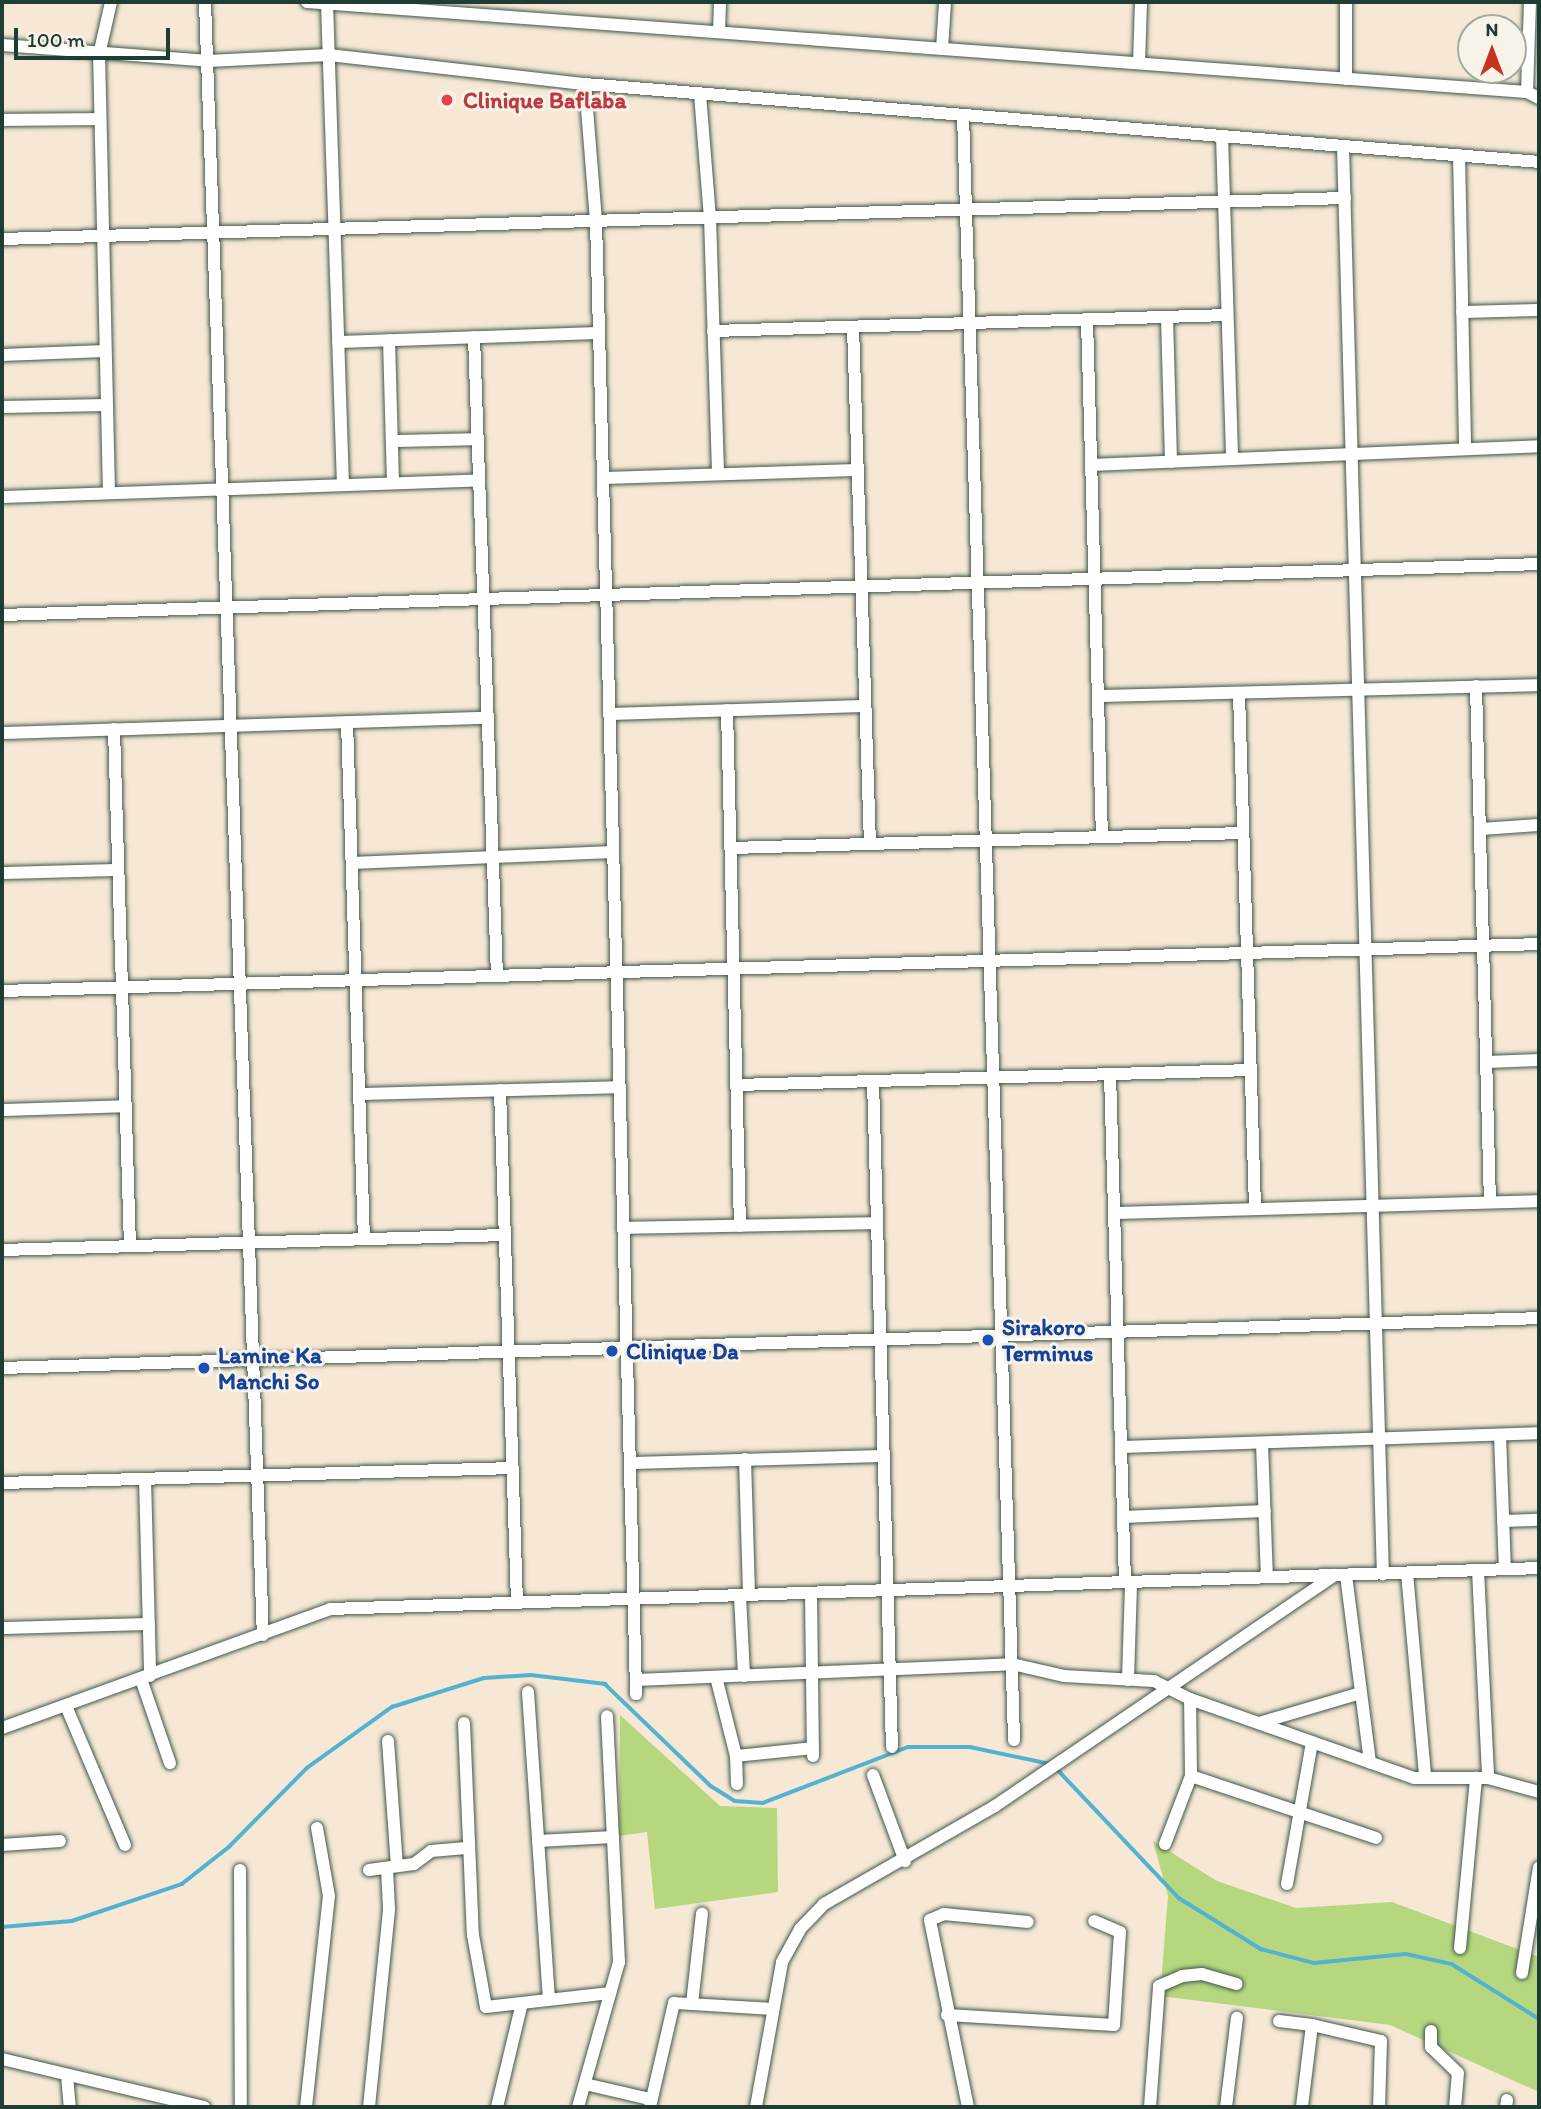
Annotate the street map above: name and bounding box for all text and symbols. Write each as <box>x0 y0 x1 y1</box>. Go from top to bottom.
scale bar <box>18 14 173 58</box>
north arrow <box>1457 14 1527 84</box>
text: N <box>1486 18 1498 41</box>
text: 100 m <box>27 27 85 52</box>
place label: Clinique Baflaba <box>463 86 626 114</box>
marker: Clinique Baflaba <box>437 90 457 110</box>
place label: Sirakoro Terminus <box>1002 1313 1093 1367</box>
marker: Sirakoro Terminus <box>980 1332 996 1348</box>
place label: Clinique Da <box>626 1337 739 1365</box>
place label: Lamine Ka Manchi So <box>218 1341 322 1395</box>
marker: Clinique Da <box>604 1343 620 1359</box>
marker: Lamine Ka Manchi So <box>196 1360 212 1376</box>

